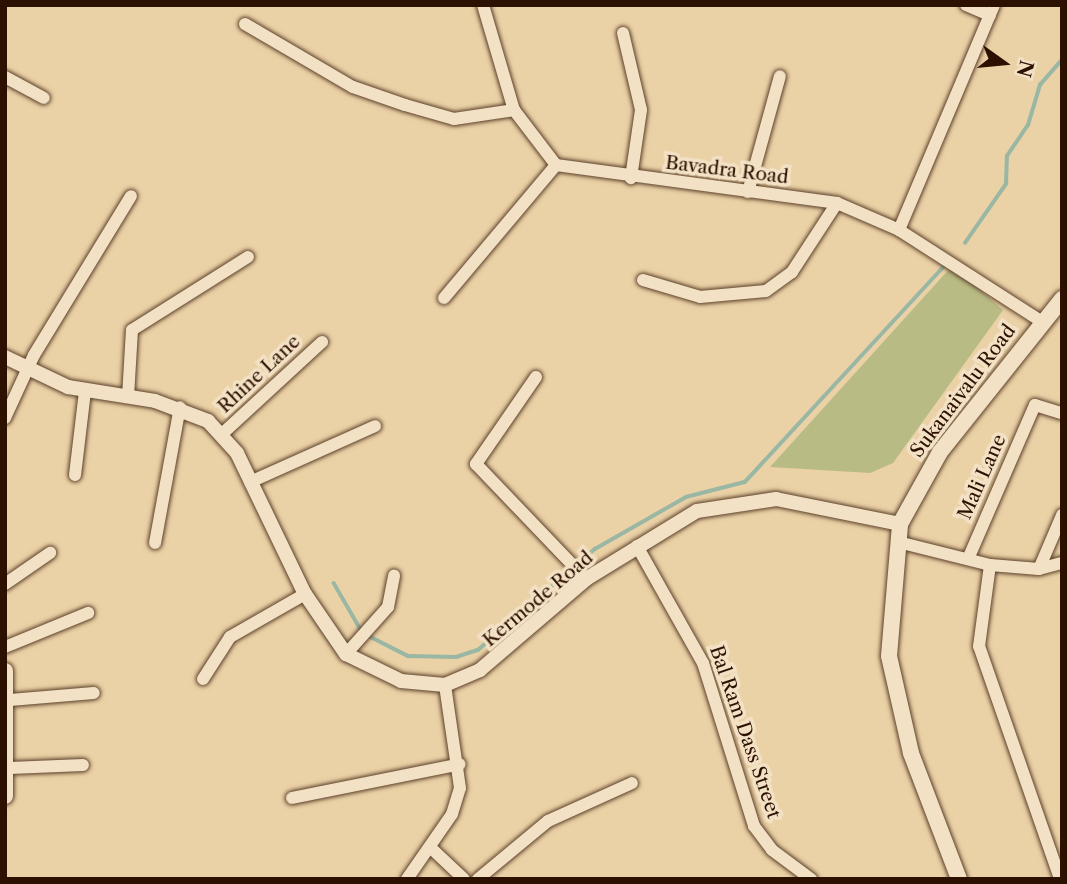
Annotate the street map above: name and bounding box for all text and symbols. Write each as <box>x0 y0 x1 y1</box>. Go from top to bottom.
north arrow <box>969 28 1039 98</box>
text: N <box>1012 58 1038 80</box>
street label: Bavadra Road <box>664 151 790 189</box>
street label: Sukanaivalu Road <box>906 320 1020 462</box>
street label: Rhine Lane <box>213 330 305 418</box>
street label: Mali Lane <box>953 431 1011 523</box>
street label: Kermode Road <box>478 546 598 652</box>
street label: Bal Ram Dass Street <box>705 642 785 822</box>

